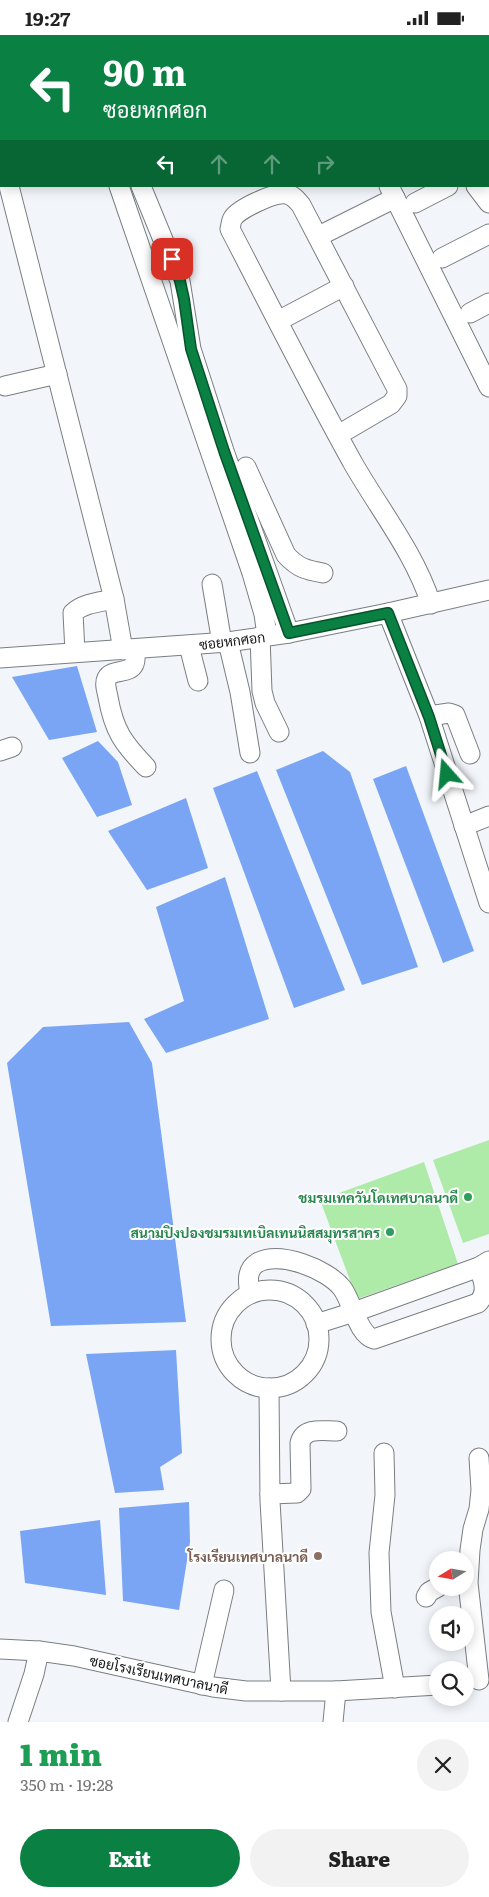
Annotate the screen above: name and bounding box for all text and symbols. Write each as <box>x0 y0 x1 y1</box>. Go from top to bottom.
text: 19:27 <box>25 4 70 32</box>
text: 90 m <box>103 45 187 97</box>
icon: left <box>20 55 85 120</box>
text: ซอยหกศอก <box>103 92 208 125</box>
icon: left <box>152 150 180 178</box>
icon: ahead <box>205 150 233 178</box>
icon: ahead <box>258 150 286 178</box>
icon: right <box>311 150 339 178</box>
pin <box>151 238 193 280</box>
icon: arrive <box>158 245 186 273</box>
street label: ซอยหกศอก <box>198 626 266 654</box>
position arrow <box>420 747 472 799</box>
place label: ชมรมเทควันโดเทศบาลนาดี <box>298 1187 458 1207</box>
marker: ชมรมเทควันโดเทศบาลนาดี <box>462 1191 474 1203</box>
place label: สนามปิงปองชมรมเทเบิลเทนนิสสมุทรสาคร <box>130 1222 380 1244</box>
marker: สนามปิงปองชมรมเทเบิลเทนนิสสมุทรสาคร <box>384 1226 396 1238</box>
place label: โรงเรียนเทศบาลนาดี <box>186 1546 308 1566</box>
marker: โรงเรียนเทศบาลนาดี <box>312 1550 324 1562</box>
north arrow <box>429 1551 474 1596</box>
map controls <box>429 1551 474 1706</box>
button: sound <box>429 1606 474 1651</box>
street label: ซอยโรงเรียนเทศบาลนาดี <box>88 1650 230 1698</box>
button: search <box>429 1661 474 1706</box>
text: 1 min <box>20 1731 102 1775</box>
button: close <box>417 1739 469 1791</box>
text: 350 m · 19:28 <box>20 1772 113 1796</box>
button: Exit <box>20 1829 240 1887</box>
button: Share <box>250 1829 469 1887</box>

